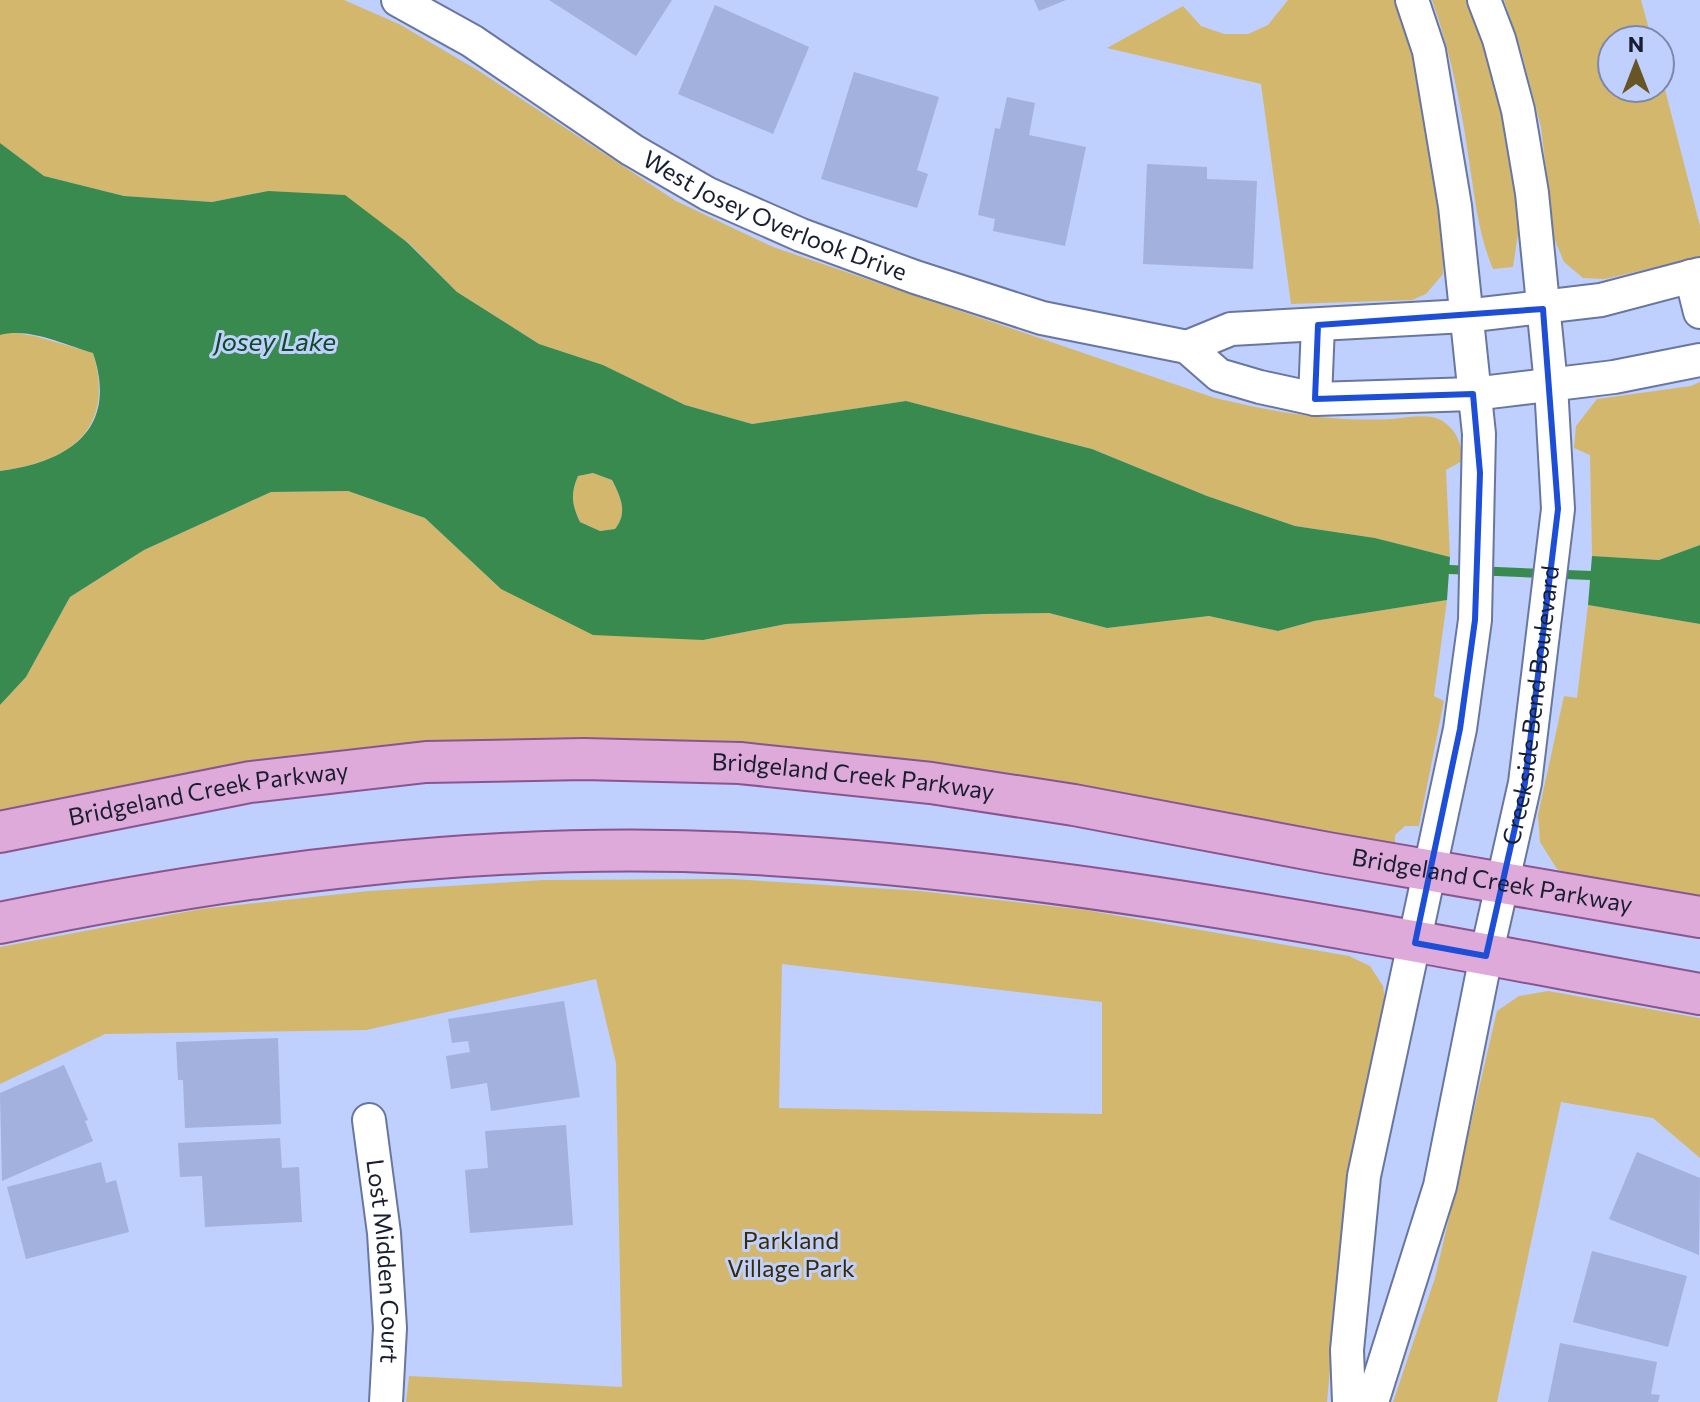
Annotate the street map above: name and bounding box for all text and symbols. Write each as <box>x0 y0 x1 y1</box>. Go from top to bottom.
north arrow <box>1596 24 1676 104</box>
text: N <box>1628 30 1644 57</box>
street label: West Josey Overlook Drive <box>638 143 911 286</box>
water label: Josey Lake <box>212 325 336 356</box>
street label: Creekside Bend Boulevard <box>1495 564 1564 848</box>
street label: Bridgeland Creek Parkway <box>711 746 997 806</box>
street label: Bridgeland Creek Parkway <box>65 755 350 831</box>
street label: Bridgeland Creek Parkway <box>1350 841 1635 918</box>
street label: Lost Midden Court <box>361 1157 406 1364</box>
park label: Parkland Village Park <box>727 1225 855 1282</box>

